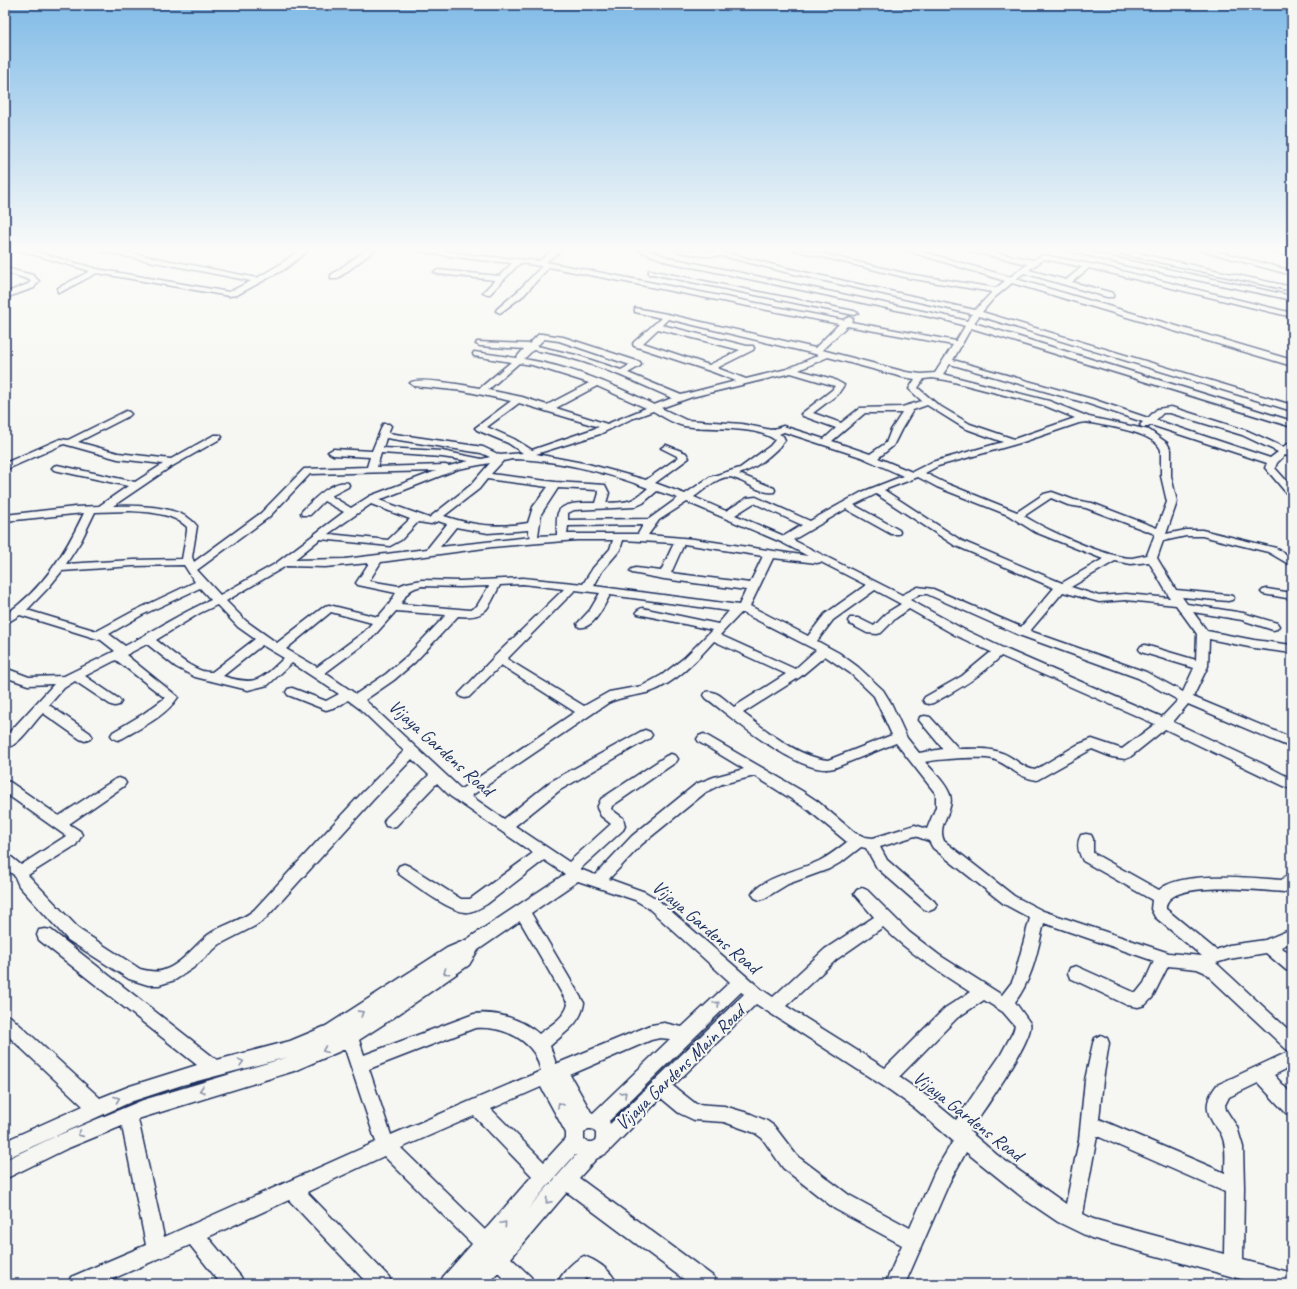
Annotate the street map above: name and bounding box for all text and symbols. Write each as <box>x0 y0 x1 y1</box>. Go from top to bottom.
street label: Vijaya Gardens Road <box>383 694 501 804</box>
street label: Vijaya Gardens Road <box>647 875 768 981</box>
one-way arrow <box>443 967 450 975</box>
street label: Vijaya Gardens Main Road <box>610 998 752 1136</box>
one-way arrow <box>712 1001 720 1009</box>
one-way arrow <box>357 1010 364 1017</box>
one-way arrow <box>322 1045 330 1053</box>
one-way arrow <box>238 1058 245 1066</box>
street label: Vijaya Gardens Road <box>908 1065 1031 1169</box>
one-way arrow <box>199 1085 206 1094</box>
one-way arrow <box>619 1091 627 1099</box>
one-way arrow <box>114 1096 121 1104</box>
one-way arrow <box>557 1101 564 1109</box>
one-way arrow <box>76 1129 84 1137</box>
one-way arrow <box>545 1196 552 1204</box>
one-way arrow <box>499 1221 506 1228</box>

